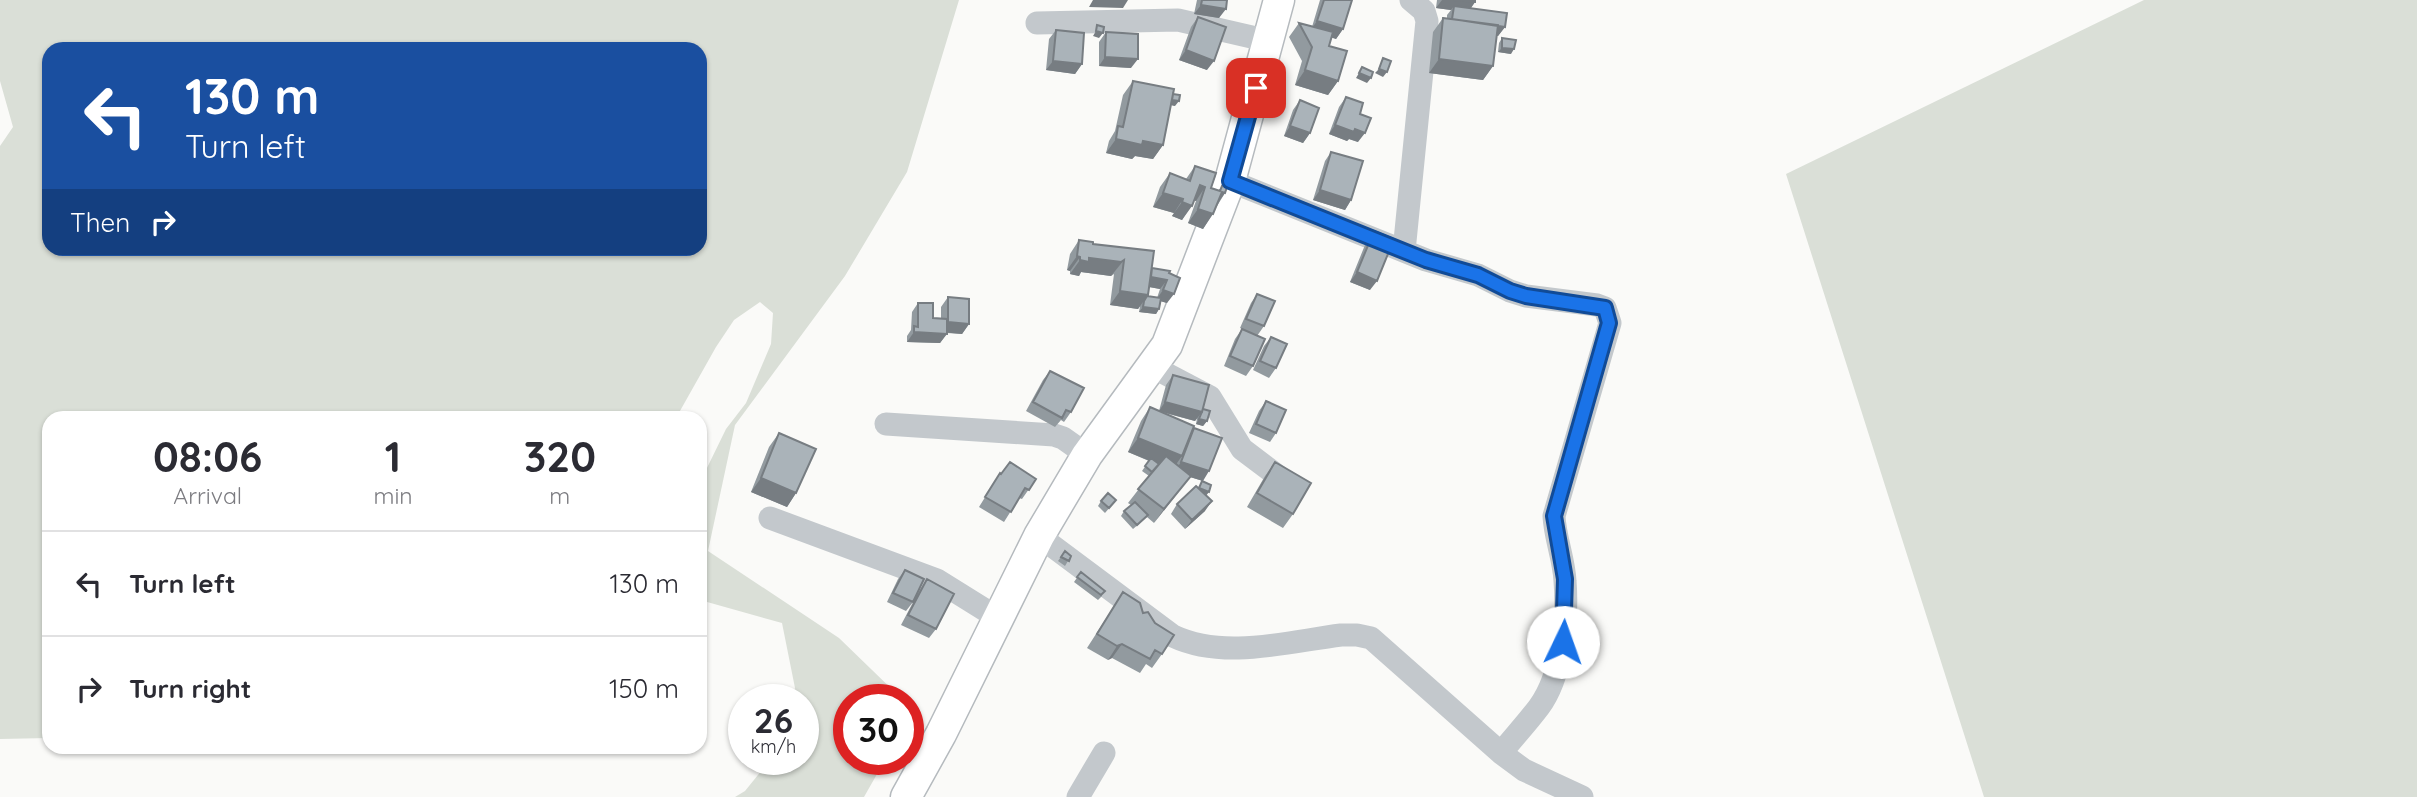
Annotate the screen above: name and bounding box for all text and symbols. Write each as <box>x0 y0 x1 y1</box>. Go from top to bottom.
pin <box>1226 58 1286 118</box>
text: 130 m <box>185 65 319 126</box>
icon: arrive <box>1237 69 1275 107</box>
icon: left <box>70 70 161 161</box>
text: Turn left <box>185 126 306 166</box>
icon: right <box>144 203 182 241</box>
text: Then <box>70 206 130 239</box>
text: 08:06 <box>153 430 262 483</box>
text: 1 <box>385 430 401 483</box>
text: 320 <box>524 430 596 483</box>
text: Arrival <box>173 481 242 510</box>
text: min <box>373 481 413 510</box>
text: m <box>549 481 570 510</box>
icon: left <box>70 565 108 603</box>
text: Turn left <box>129 567 236 600</box>
text: 130 m <box>609 567 679 600</box>
position arrow <box>1526 605 1600 679</box>
icon: right <box>70 670 108 708</box>
text: Turn right <box>129 672 251 705</box>
text: 150 m <box>609 672 679 705</box>
speed limit sign: 30 <box>833 684 924 775</box>
text: 26 <box>754 698 793 742</box>
text: km/h <box>751 735 796 758</box>

